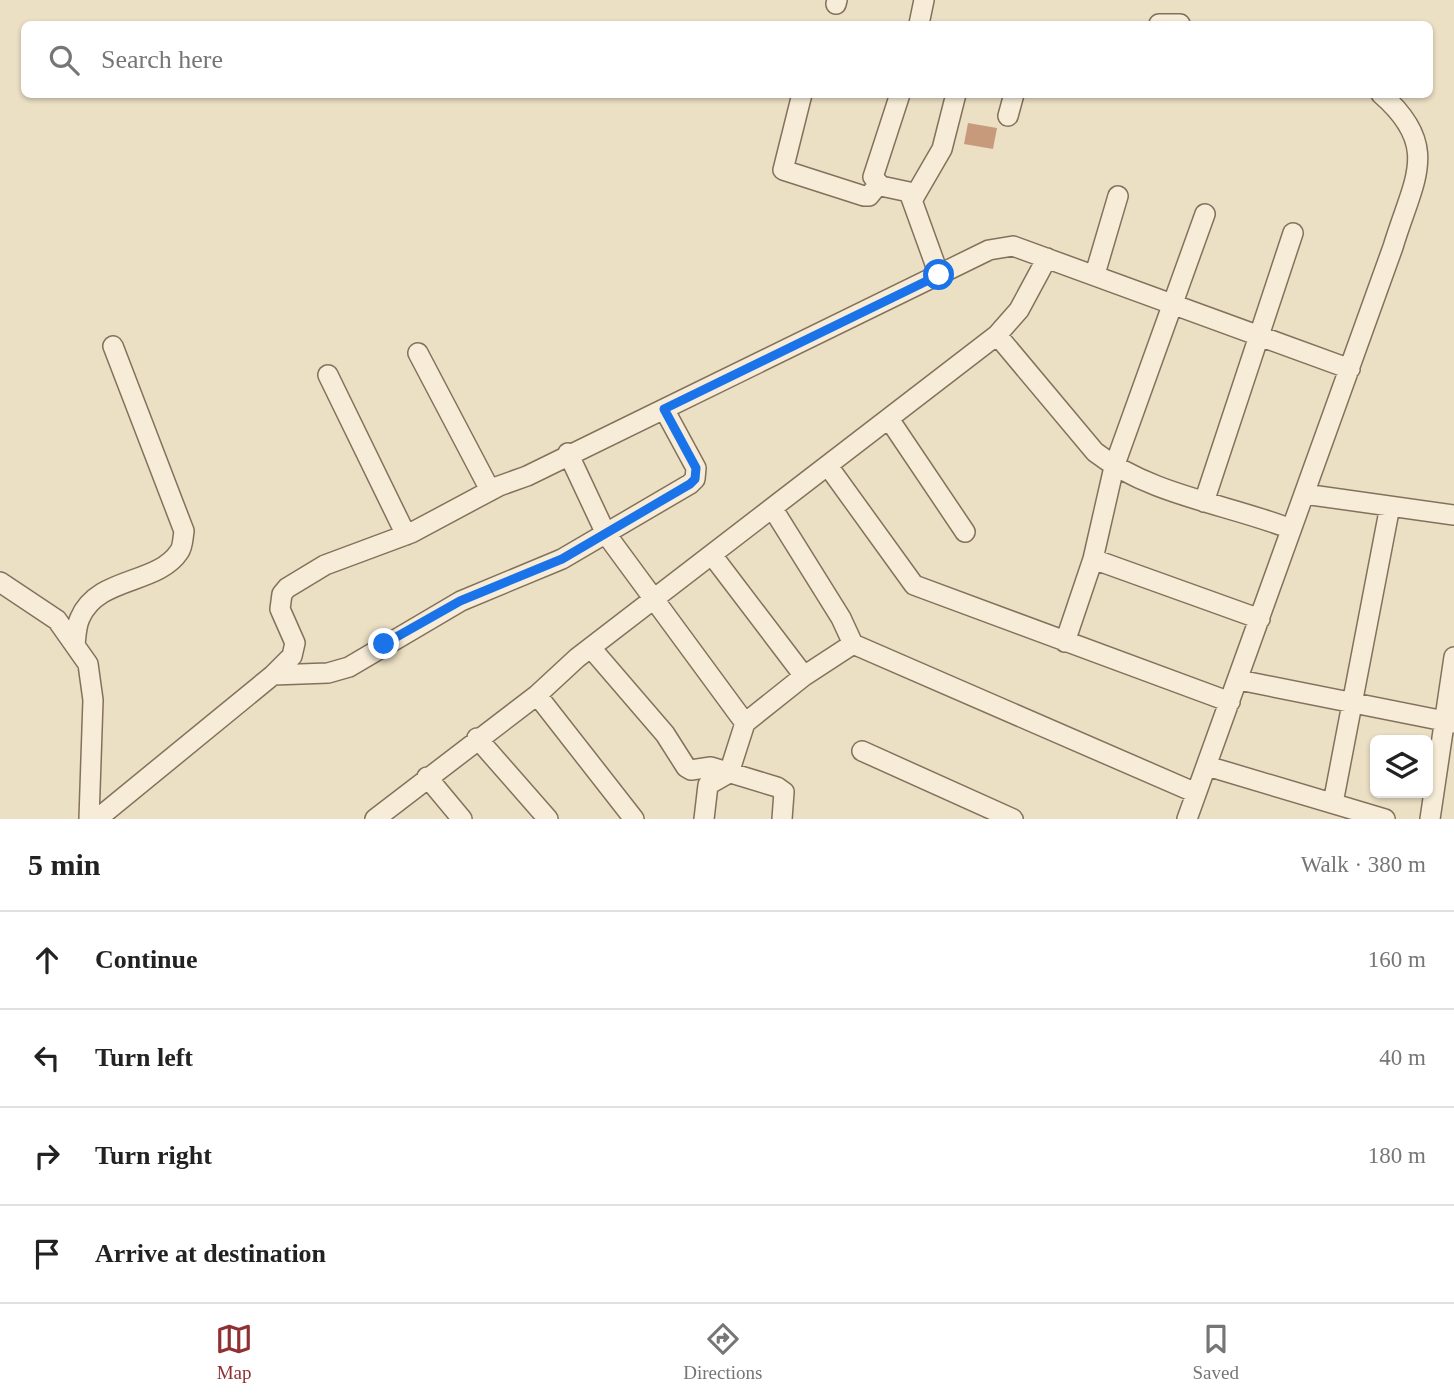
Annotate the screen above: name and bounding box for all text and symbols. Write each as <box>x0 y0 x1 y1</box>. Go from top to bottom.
search box <box>21 21 1433 98</box>
icon: search <box>45 41 83 79</box>
text: Search here <box>101 45 223 74</box>
route start <box>923 259 954 290</box>
route end <box>368 628 399 659</box>
map controls <box>1370 735 1433 798</box>
button: layers <box>1370 735 1433 798</box>
text: 5 min <box>28 848 101 881</box>
text: Walk · 380 m <box>1301 852 1426 877</box>
icon: ahead <box>28 941 66 979</box>
text: Continue <box>95 945 198 974</box>
text: 160 m <box>1368 947 1426 972</box>
icon: left <box>28 1039 66 1077</box>
text: Turn left <box>95 1043 193 1072</box>
text: 40 m <box>1379 1045 1426 1070</box>
icon: right <box>28 1137 66 1175</box>
text: Turn right <box>95 1141 212 1170</box>
text: 180 m <box>1368 1143 1426 1168</box>
icon: arrive <box>28 1235 66 1273</box>
text: Arrive at destination <box>95 1239 326 1268</box>
tab: Map <box>215 1320 253 1384</box>
tab: Directions <box>683 1320 762 1384</box>
tab: Saved <box>1192 1320 1239 1384</box>

